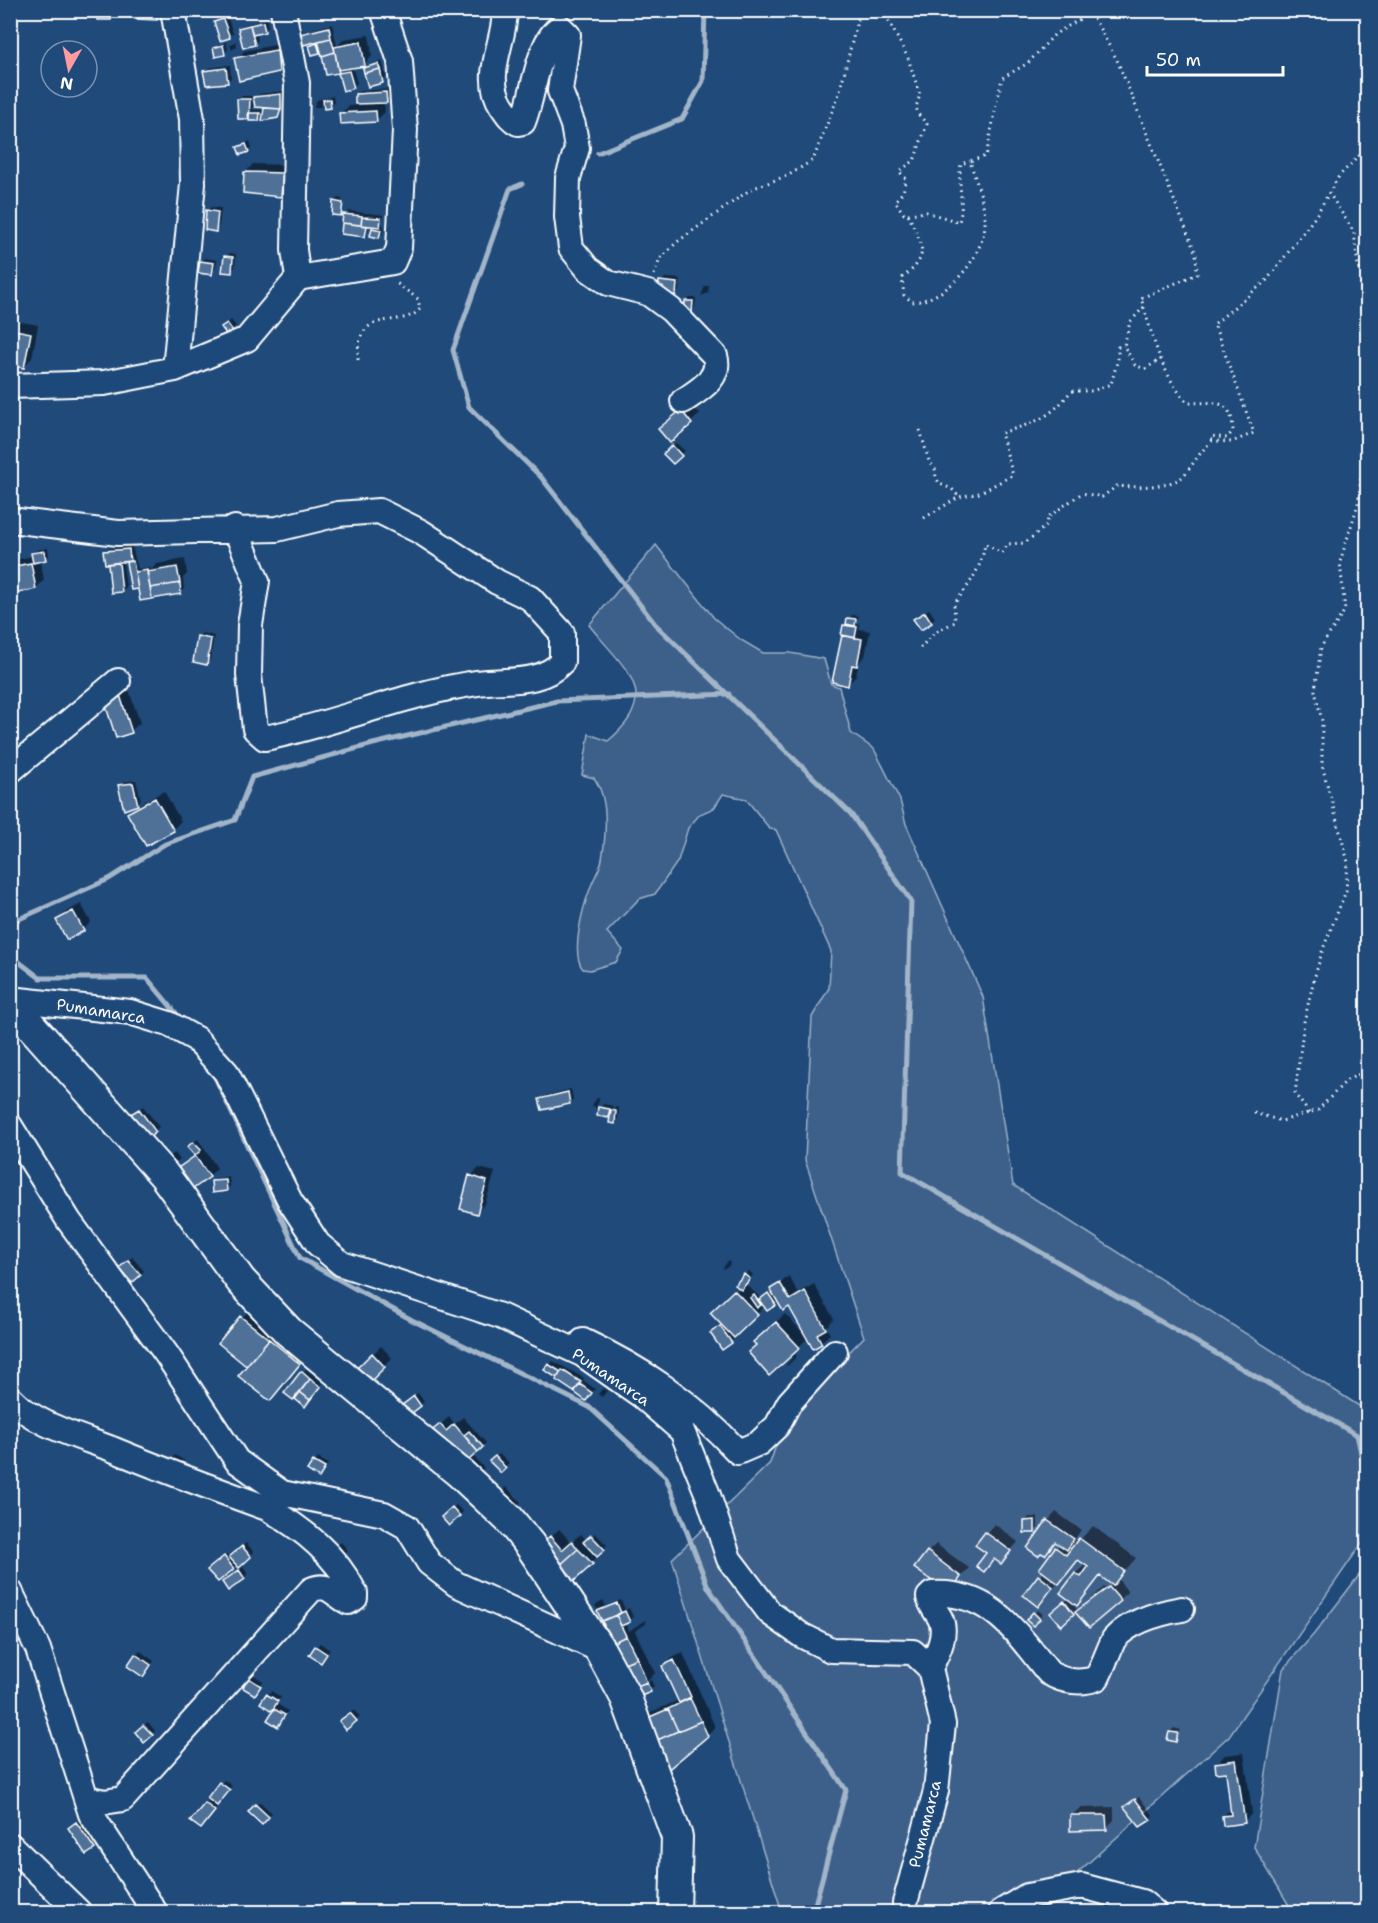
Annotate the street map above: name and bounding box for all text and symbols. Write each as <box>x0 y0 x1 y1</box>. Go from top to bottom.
north arrow <box>39 39 99 99</box>
scale bar <box>1147 39 1284 77</box>
text: 50 m <box>1156 48 1201 72</box>
text: N <box>59 72 75 95</box>
street label: Pumamarca <box>55 994 147 1028</box>
street label: Pumamarca <box>568 1343 654 1411</box>
street label: Pumamarca <box>904 1778 946 1870</box>

